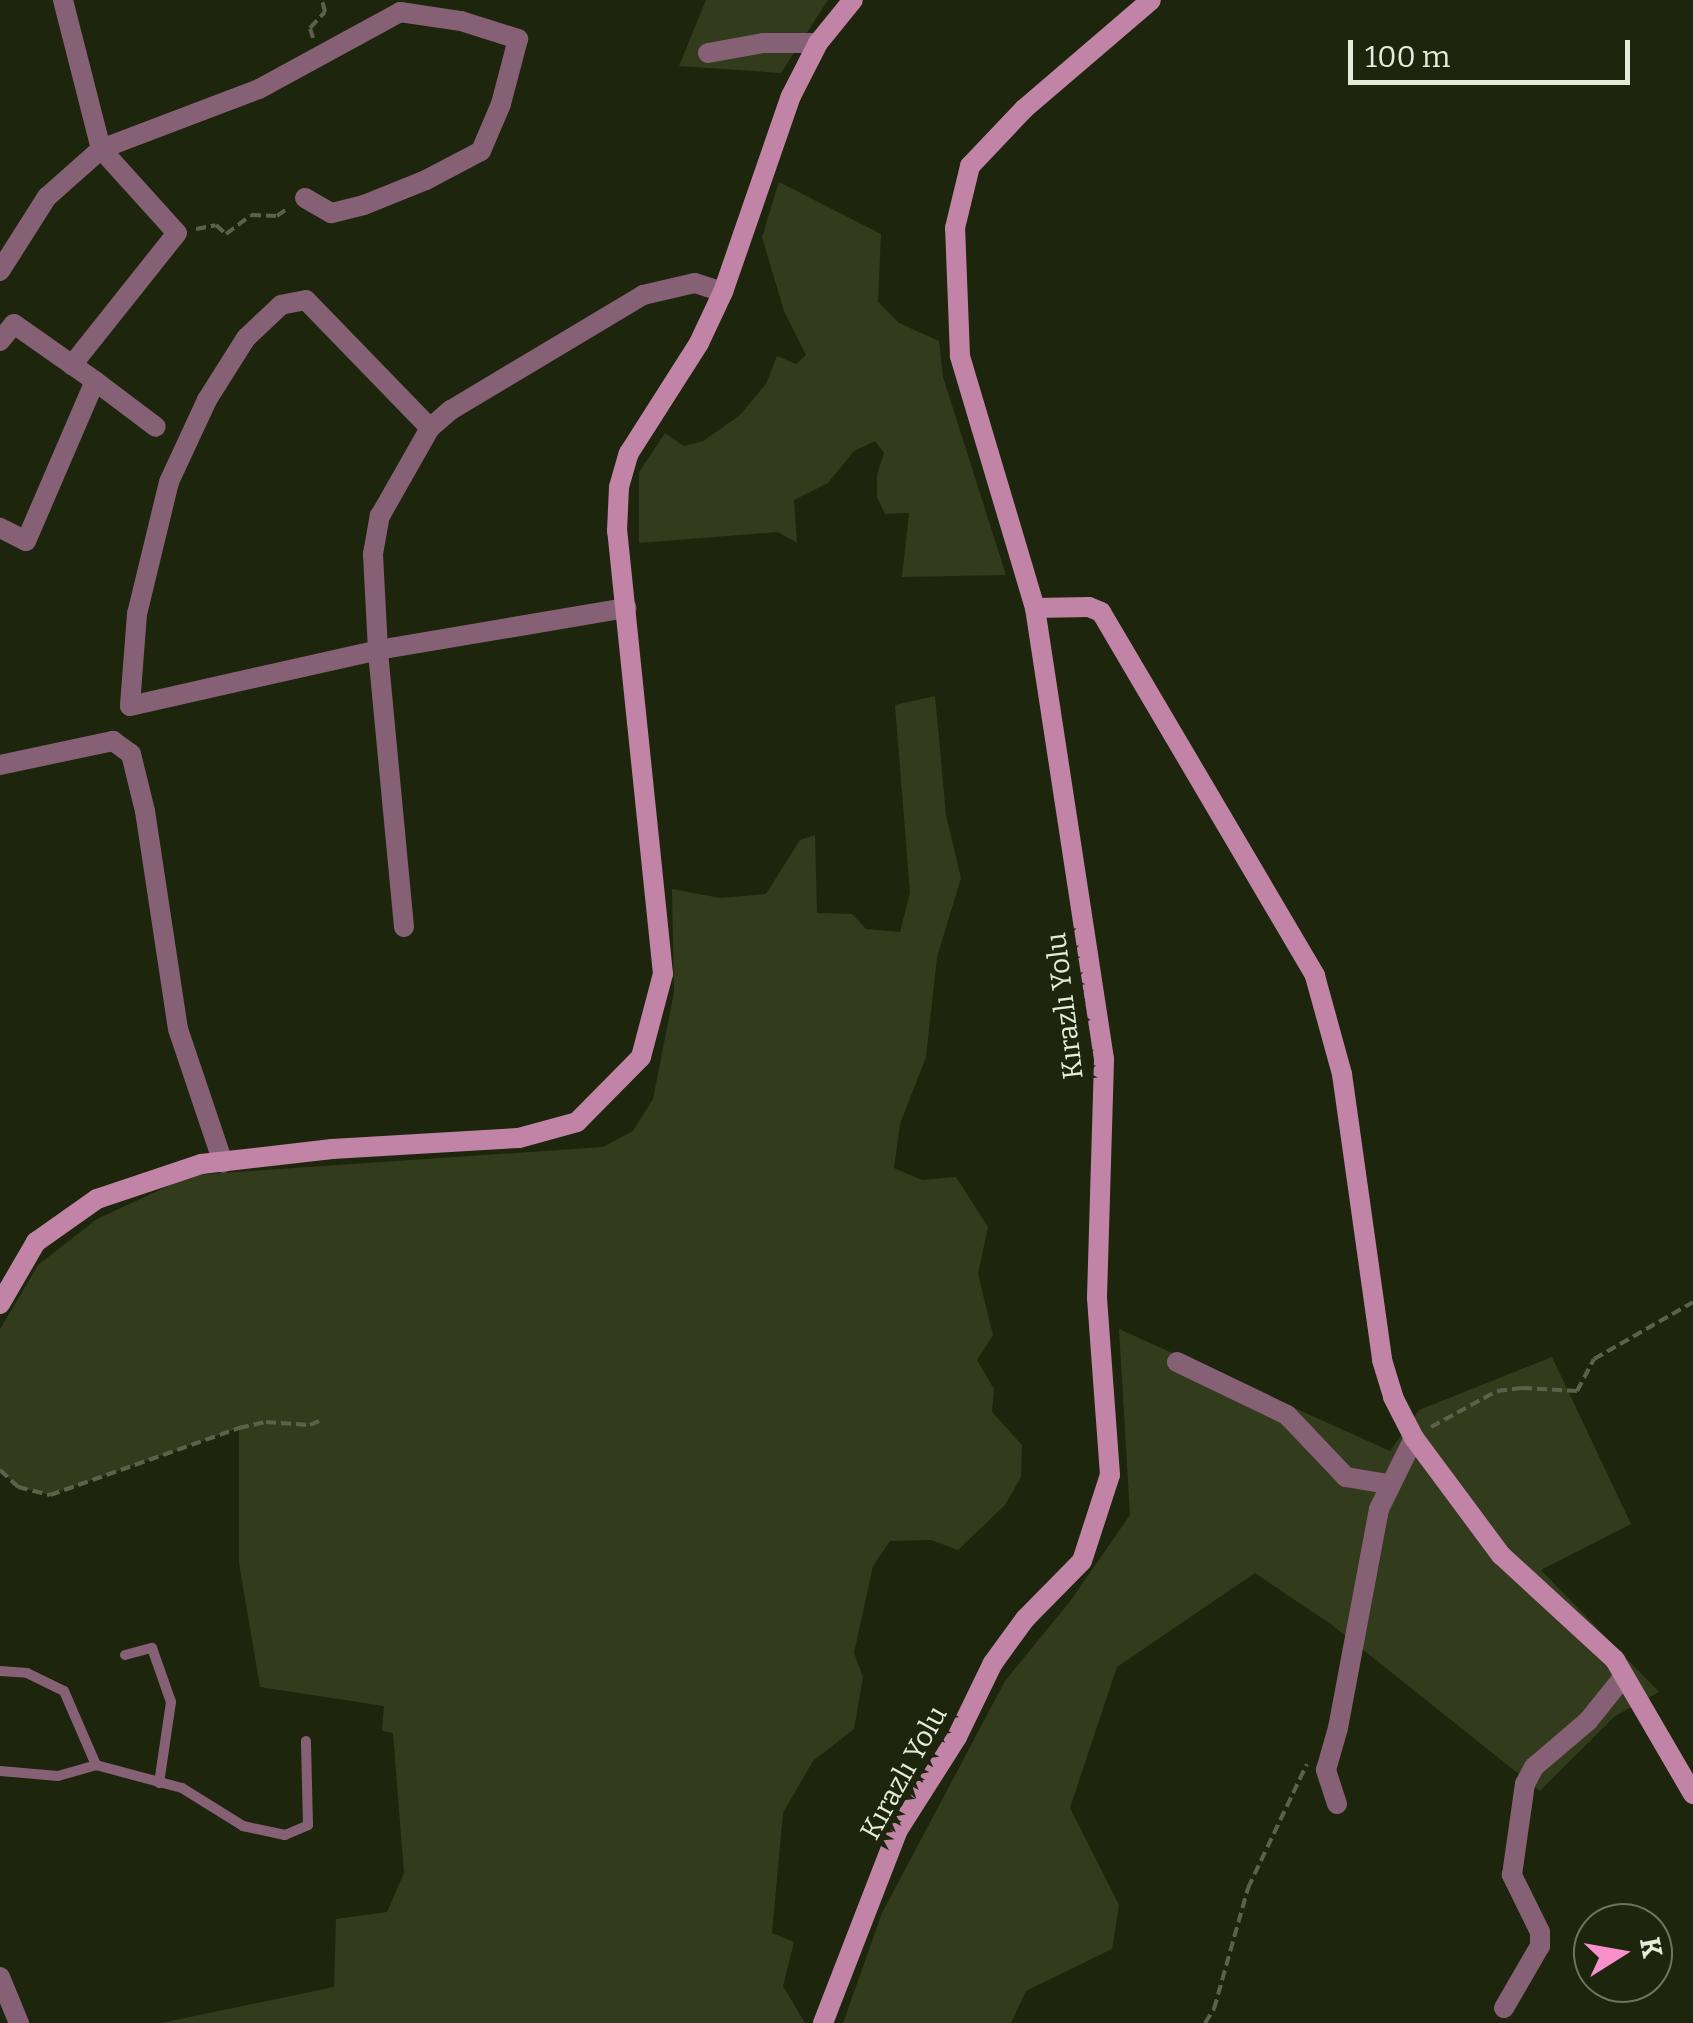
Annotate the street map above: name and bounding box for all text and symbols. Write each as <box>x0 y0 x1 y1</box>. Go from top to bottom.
scale bar <box>1353 20 1636 82</box>
text: 100 m <box>1365 39 1450 75</box>
street label: Kırazlı Yolu <box>1039 931 1091 1081</box>
street label: Kırazlı Yolu <box>854 1700 954 1846</box>
north arrow <box>1573 1903 1673 2003</box>
text: K <box>1633 1935 1669 1961</box>

